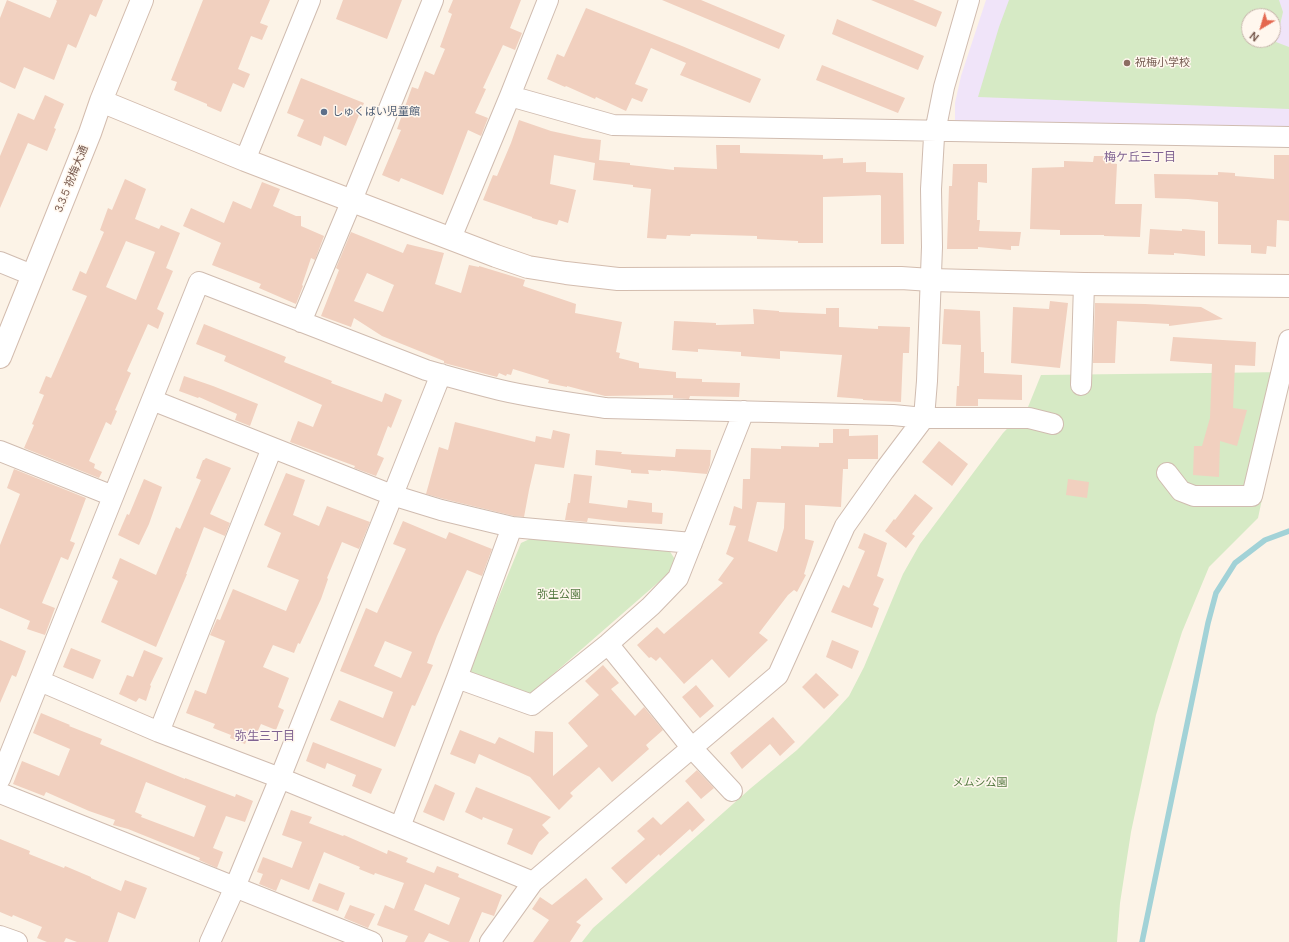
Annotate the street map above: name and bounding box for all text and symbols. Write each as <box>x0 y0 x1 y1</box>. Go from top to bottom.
north arrow <box>1241 8 1281 48</box>
text: N <box>1247 29 1262 45</box>
place label: 祝梅小学校 <box>1135 56 1190 70</box>
marker: 祝梅小学校 <box>1122 58 1132 68</box>
place label: しゅくばい児童館 <box>332 105 420 119</box>
marker: しゅくばい児童館 <box>319 107 329 117</box>
street label: 3.3.5 祝梅大通 <box>53 144 91 214</box>
district label: 梅ケ丘三丁目 <box>1104 151 1176 165</box>
park label: 弥生公園 <box>537 588 581 602</box>
district label: 弥生三丁目 <box>235 730 295 744</box>
park label: メムシ公園 <box>953 776 1007 790</box>

